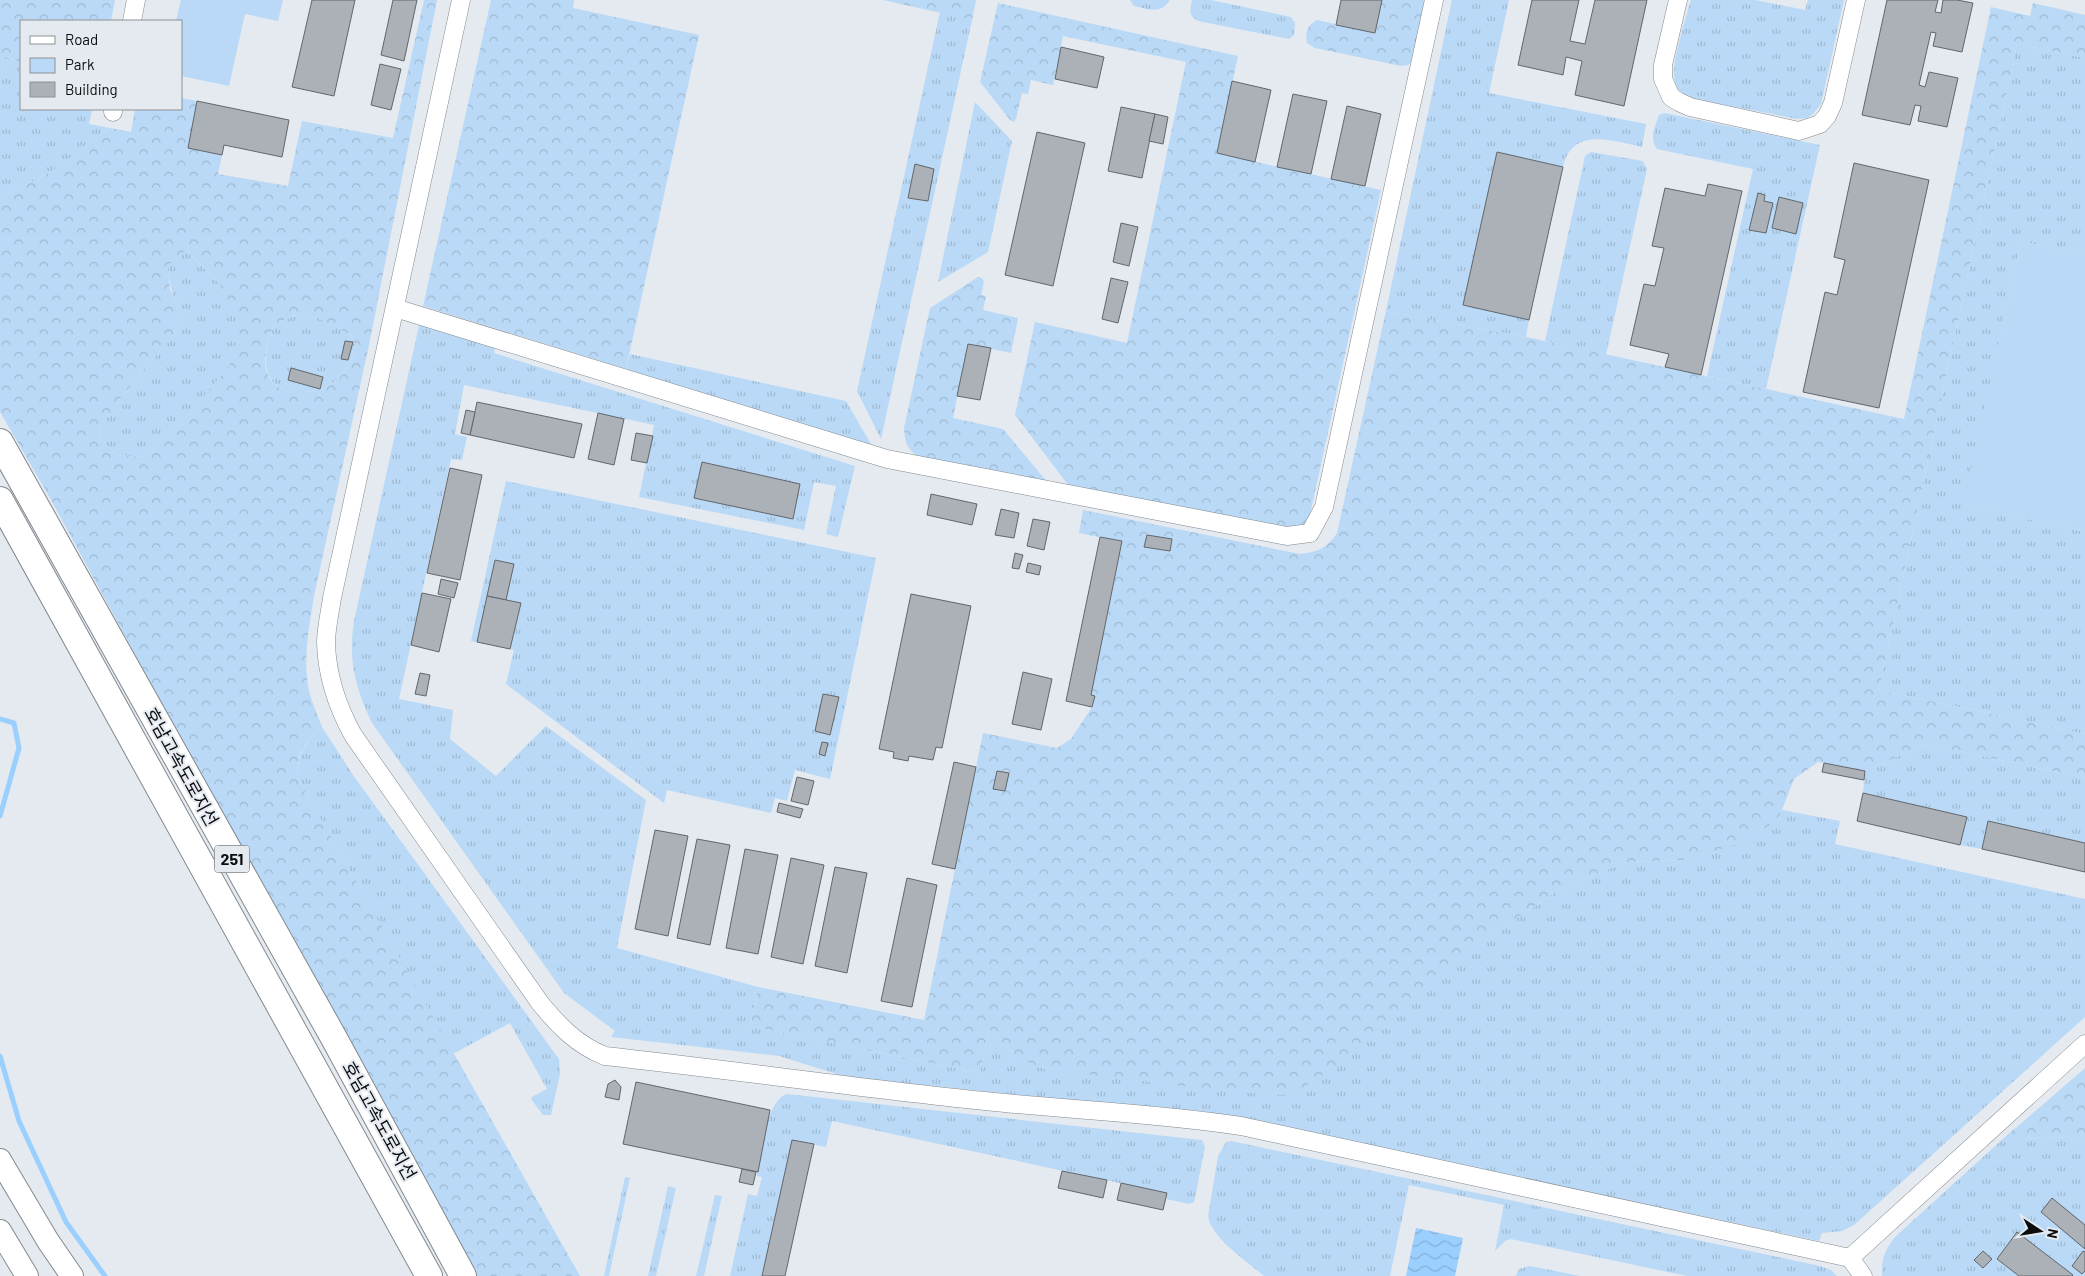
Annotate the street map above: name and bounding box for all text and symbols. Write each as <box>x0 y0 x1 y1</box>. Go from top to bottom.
legend <box>20 20 182 110</box>
text: Road <box>65 30 98 48</box>
text: Park <box>65 55 95 73</box>
text: Building <box>65 80 118 98</box>
street label: 호남고속도로지선 <box>140 703 224 830</box>
road number: 251 <box>214 846 250 872</box>
street label: 호남고속도로지선 <box>338 1057 422 1184</box>
north arrow <box>2015 1206 2065 1256</box>
text: N <box>2044 1227 2062 1240</box>

